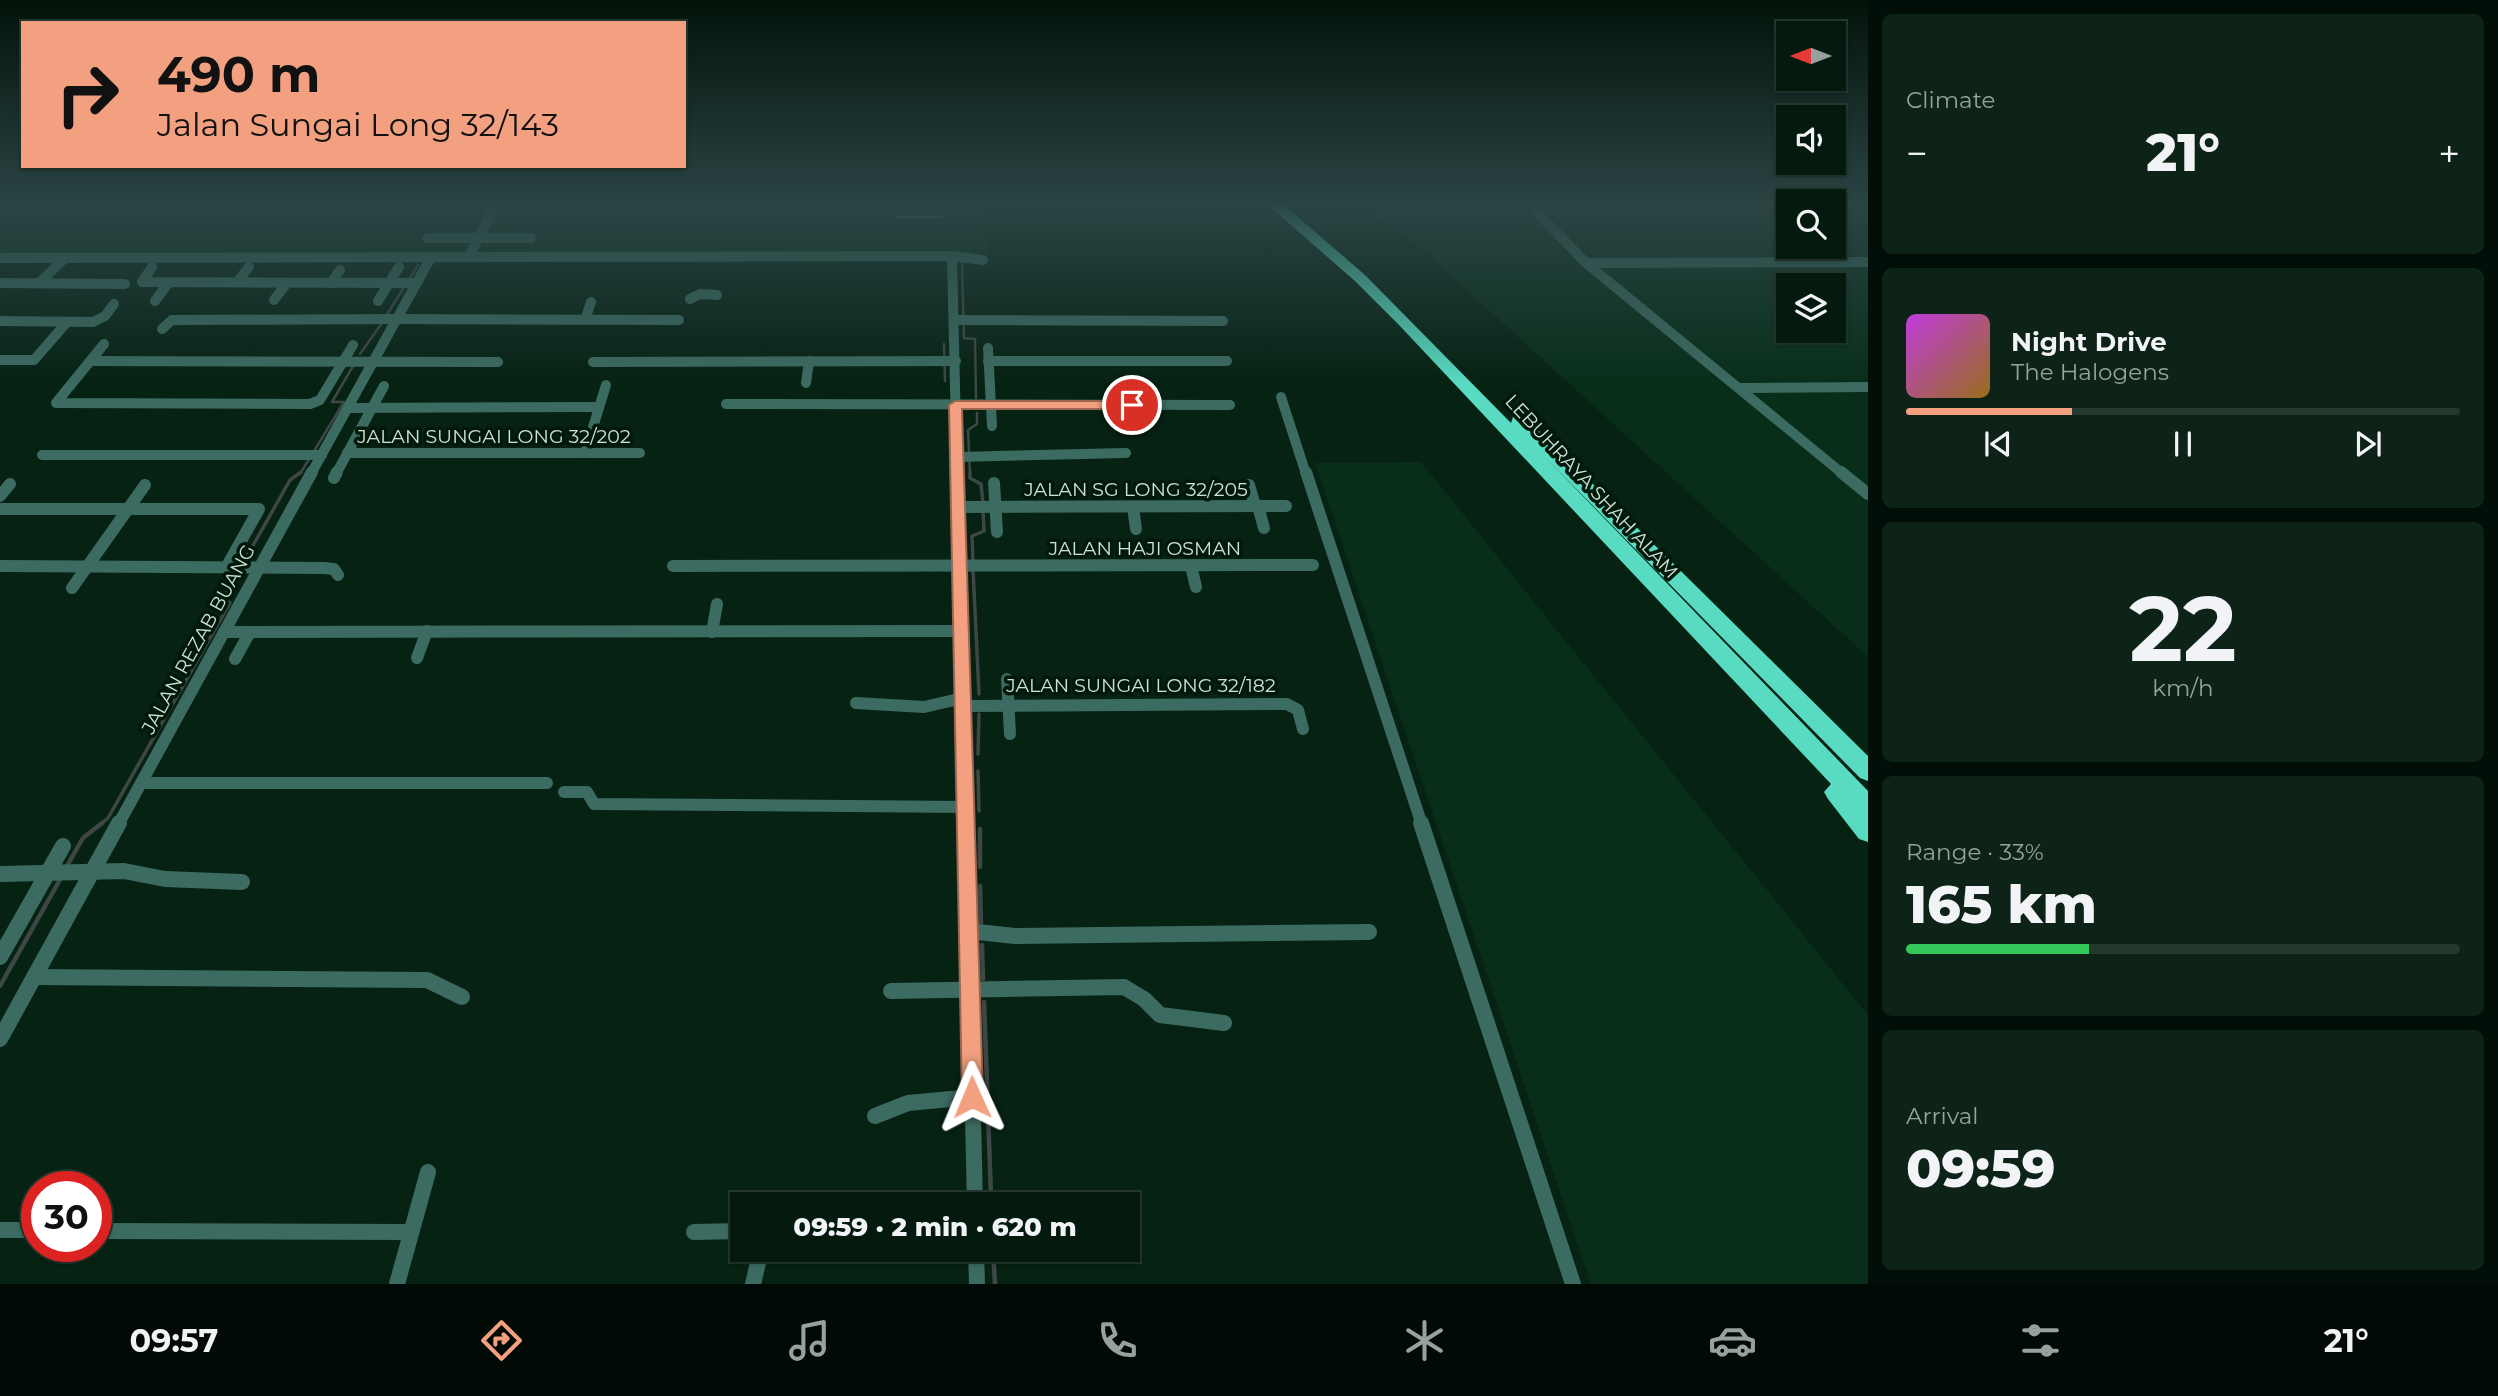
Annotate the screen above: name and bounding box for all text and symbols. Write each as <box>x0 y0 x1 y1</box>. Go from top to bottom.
north arrow <box>1776 21 1846 91</box>
map controls <box>1776 21 1846 343</box>
text: 490 m <box>157 45 320 104</box>
icon: right <box>42 49 133 140</box>
text: Climate <box>1906 86 1995 114</box>
text: Jalan Sungai Long 32/143 <box>157 105 559 144</box>
button: sound <box>1776 105 1846 175</box>
text: 21° <box>2146 121 2220 184</box>
text: − <box>1906 130 1928 177</box>
text: + <box>2438 130 2460 177</box>
button: search <box>1776 189 1846 259</box>
button: layers <box>1776 273 1846 343</box>
text: Night Drive <box>2011 326 2167 358</box>
text: The Halogens <box>2011 358 2169 386</box>
pin <box>1102 375 1162 435</box>
icon: arrive <box>1113 386 1151 424</box>
street label: LEBUHRAYA SHAH ALAM <box>1500 390 1683 583</box>
street label: JALAN SUNGAI LONG 32/202 <box>356 425 631 448</box>
icon: previous <box>1979 425 2017 463</box>
icon: pause <box>2164 425 2202 463</box>
icon: next <box>2349 425 2387 463</box>
street label: JALAN SG LONG 32/205 <box>1023 478 1248 501</box>
street label: JALAN HAJI OSMAN <box>1048 537 1241 560</box>
street label: JALAN REZAB BUANG <box>136 541 260 739</box>
text: 22 <box>2129 573 2237 684</box>
street label: JALAN SUNGAI LONG 32/182 <box>1005 674 1276 697</box>
text: km/h <box>2152 674 2214 702</box>
text: Range · 33% <box>1906 838 2044 866</box>
text: 165 km <box>1906 873 2097 936</box>
position arrow <box>935 1060 1009 1134</box>
text: Arrival <box>1906 1102 1979 1130</box>
text: 09:59 <box>1906 1137 2055 1200</box>
speed limit sign: 30 <box>21 1171 112 1262</box>
text: 09:59 · 2 min · 620 m <box>793 1211 1077 1243</box>
icon: directions <box>477 1316 526 1365</box>
icon: music <box>785 1316 834 1365</box>
icon: phone <box>1093 1316 1142 1365</box>
icon: climate <box>1400 1316 1449 1365</box>
icon: car <box>1708 1316 1757 1365</box>
icon: filters <box>2016 1316 2065 1365</box>
text: 09:57 <box>129 1321 218 1360</box>
text: 21° <box>2324 1321 2369 1360</box>

